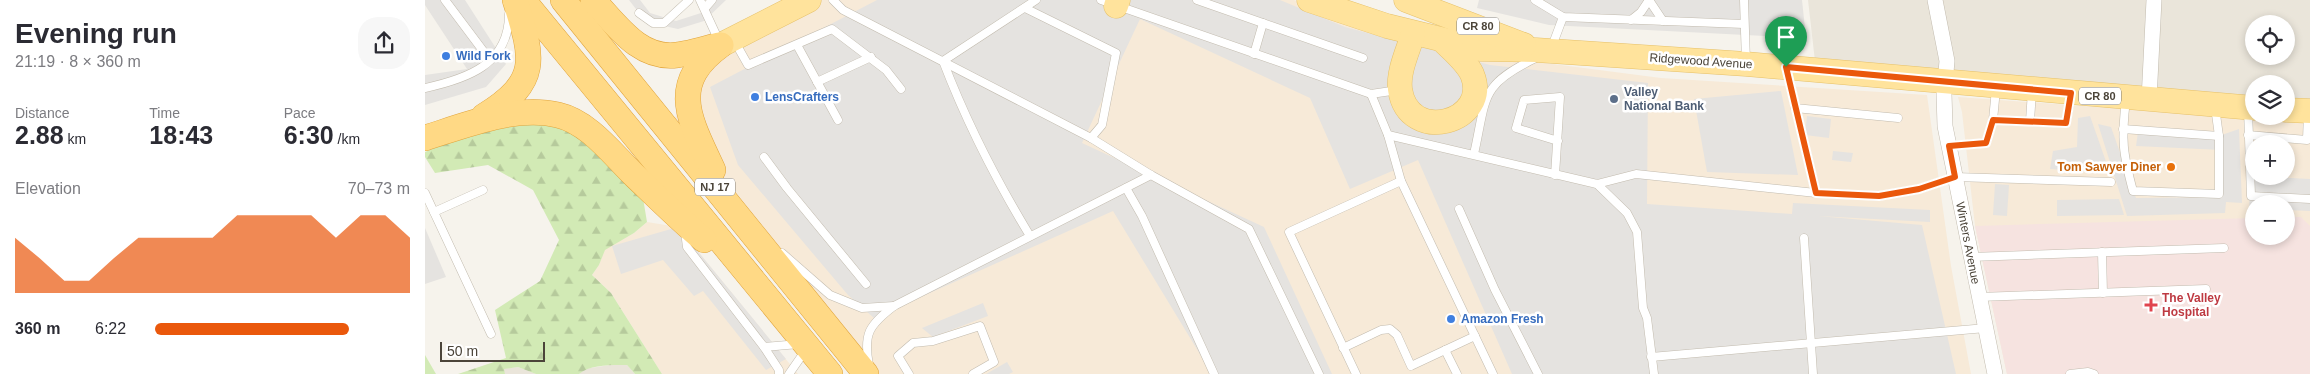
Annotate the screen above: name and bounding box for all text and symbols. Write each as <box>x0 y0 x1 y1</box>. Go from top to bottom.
map controls <box>2245 15 2295 245</box>
button: locate <box>2245 15 2295 65</box>
pin <box>1765 16 1807 67</box>
button: share <box>358 17 410 69</box>
text: Evening run <box>15 18 177 49</box>
road number: CR 80 <box>1457 18 1499 34</box>
icon: arrive <box>1772 23 1800 51</box>
place label: Wild Fork <box>456 49 511 63</box>
marker: Wild Fork <box>440 50 452 62</box>
street label: Ridgewood Avenue <box>1649 50 1753 72</box>
text: 21:19 · 8 × 360 m <box>15 53 141 70</box>
button: layers <box>2245 75 2295 125</box>
place label: Valley National Bank <box>1624 85 1704 113</box>
road number: CR 80 <box>2079 88 2121 104</box>
place label: LensCrafters <box>765 90 839 104</box>
marker: LensCrafters <box>749 91 761 103</box>
marker: Valley National Bank <box>1608 93 1620 105</box>
text: Distance <box>15 105 69 121</box>
text: Time <box>149 105 180 121</box>
text: Pace <box>284 105 316 121</box>
text: 2.88 <box>15 121 64 149</box>
text: 18:43 <box>149 121 213 149</box>
text: 6:30 <box>284 121 334 149</box>
text: km <box>64 131 86 147</box>
text: /km <box>334 131 360 147</box>
button: + <box>2245 135 2295 185</box>
place label: Tom Sawyer Diner <box>2057 160 2161 174</box>
marker: Tom Sawyer Diner <box>2165 161 2177 173</box>
road number: NJ 17 <box>695 178 735 196</box>
text: Elevation <box>15 180 81 197</box>
text: 70–73 m <box>348 180 410 197</box>
button: − <box>2245 195 2295 245</box>
street label: Winters Avenue <box>1953 201 1983 286</box>
place label: The Valley Hospital <box>2162 291 2221 319</box>
marker: The Valley Hospital <box>2144 298 2158 312</box>
place label: Amazon Fresh <box>1461 312 1544 326</box>
marker: Amazon Fresh <box>1445 313 1457 325</box>
text: 360 m <box>15 320 60 337</box>
text: 6:22 <box>95 320 126 337</box>
scale bar <box>440 339 545 362</box>
text: 50 m <box>447 343 478 359</box>

